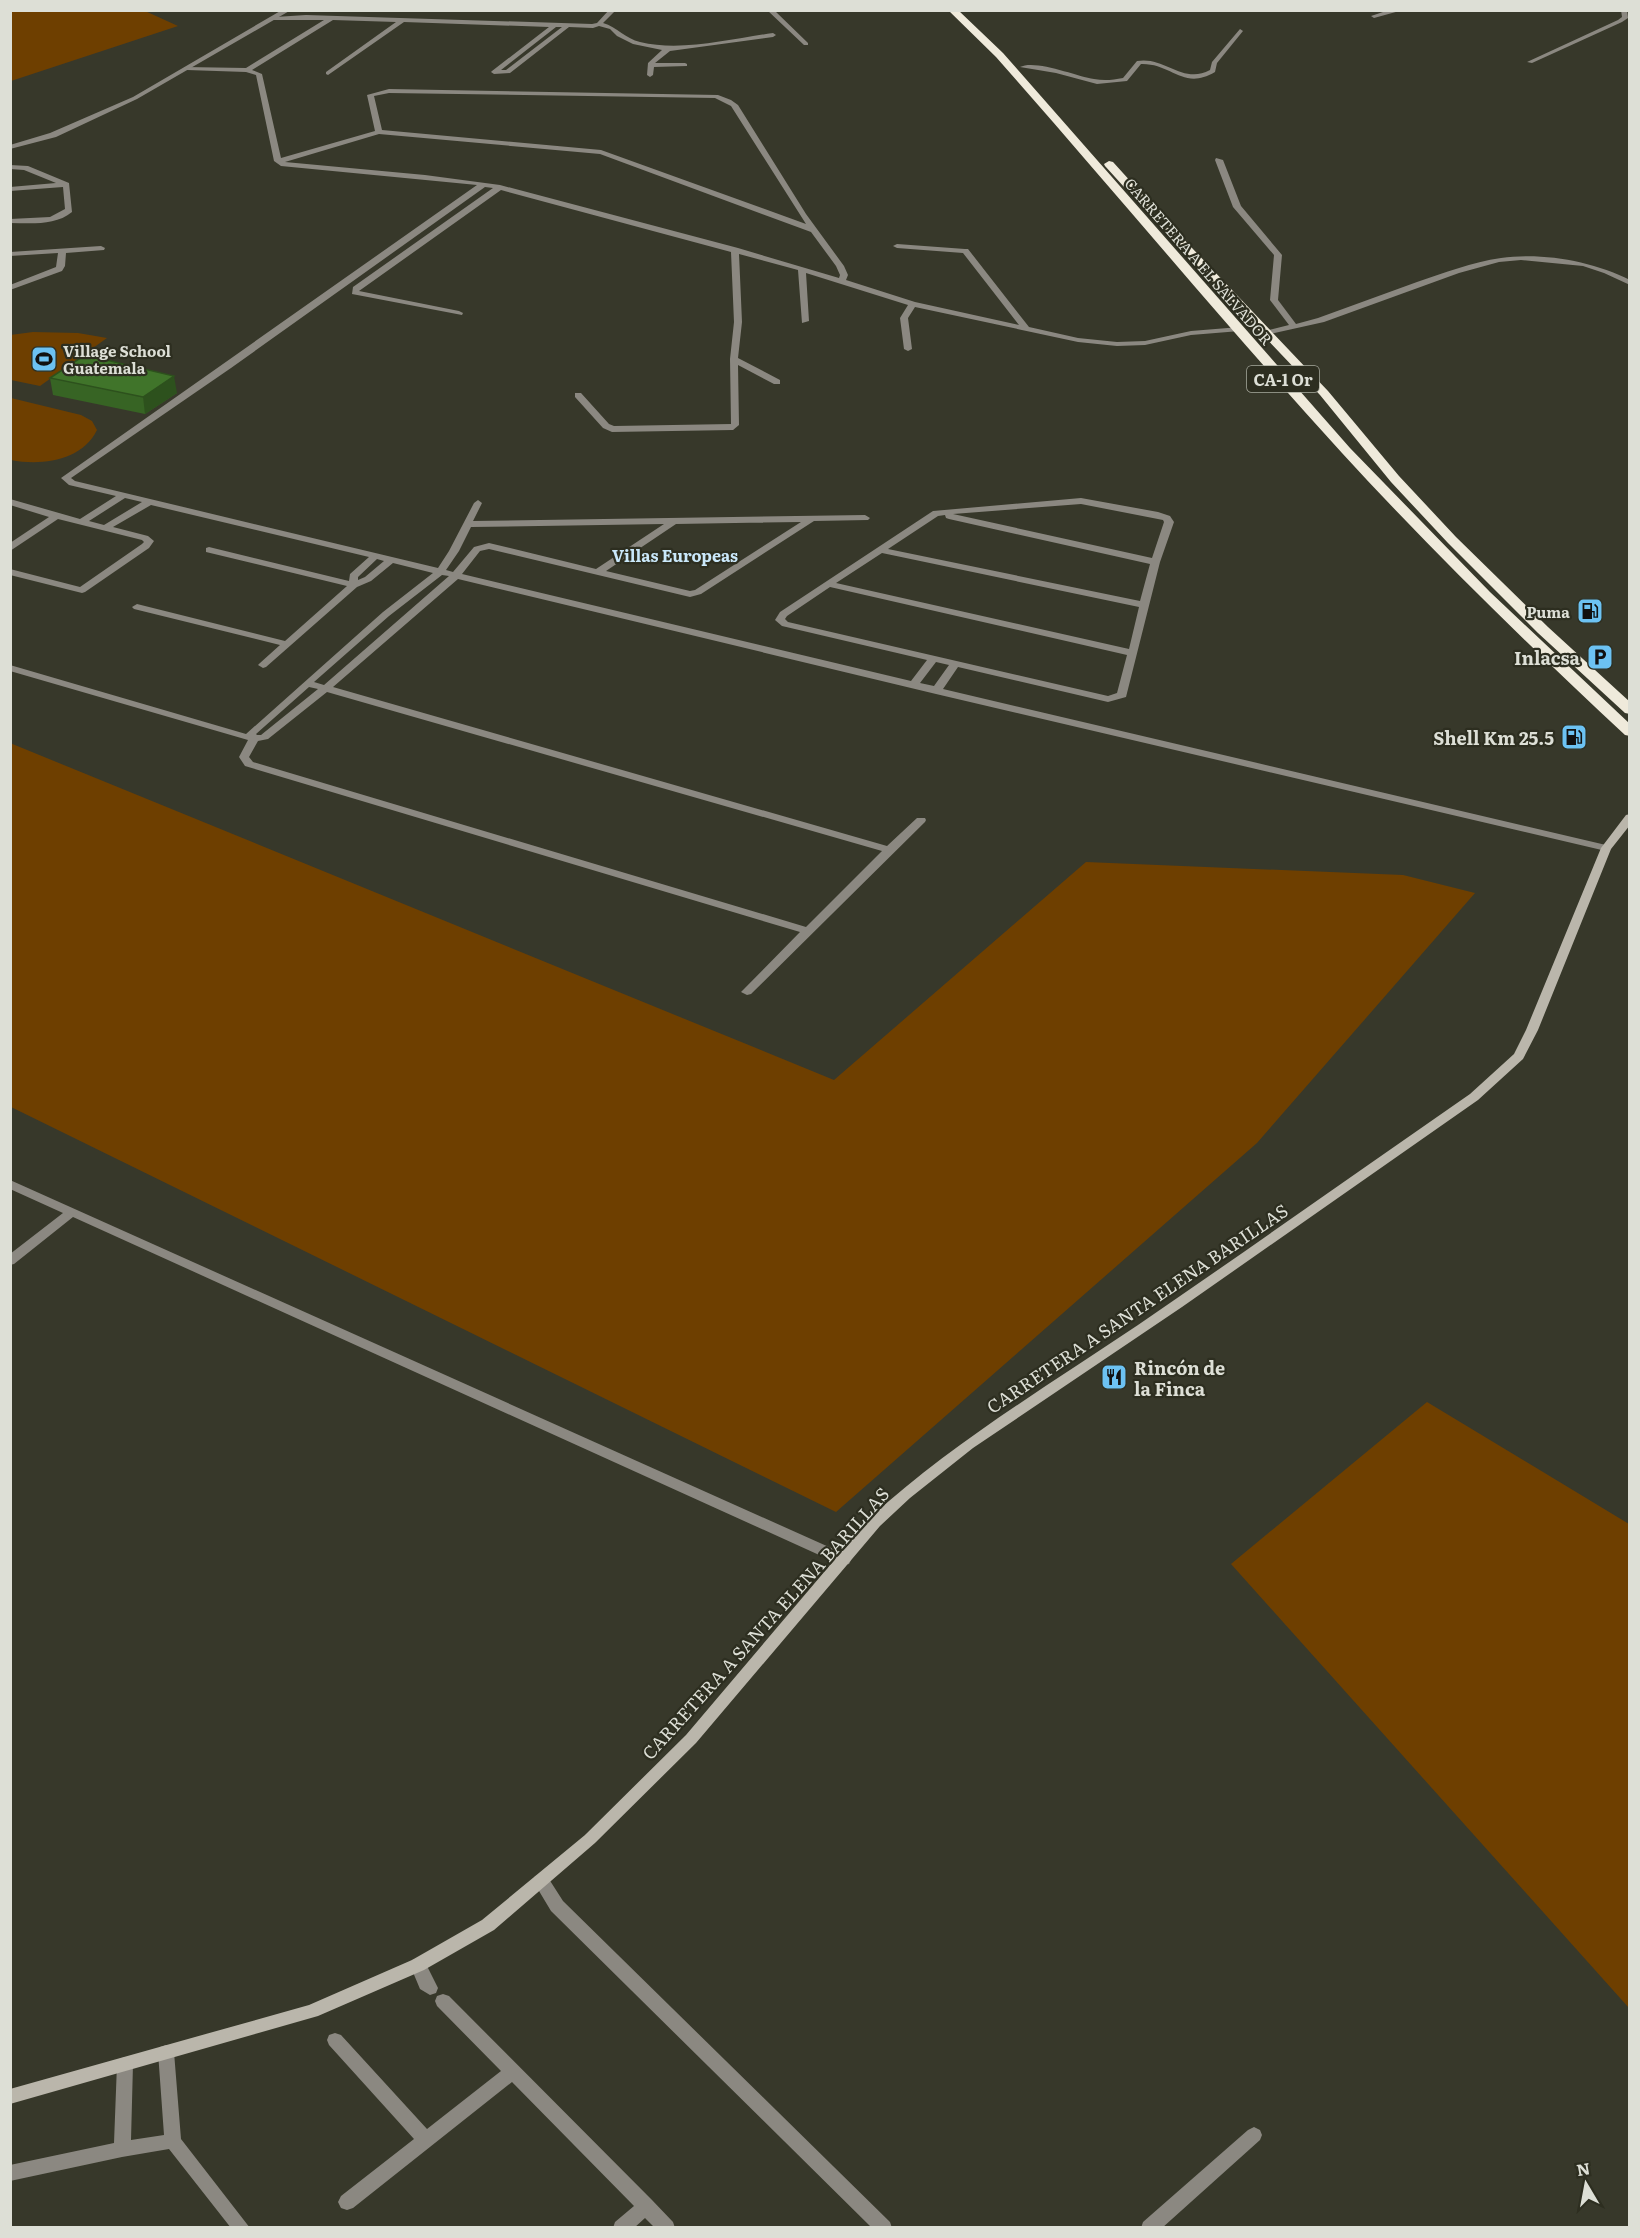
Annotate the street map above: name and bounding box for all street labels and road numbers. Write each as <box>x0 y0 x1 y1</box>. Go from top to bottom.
street label: CARRETERA A EL SALVADOR <box>1120 172 1278 350</box>
road number: CA-1 Or <box>1247 366 1319 392</box>
street label: CARRETERA A SANTA ELENA BARILLAS <box>981 1197 1293 1419</box>
street label: CARRETERA A SANTA ELENA BARILLAS <box>635 1481 895 1765</box>

